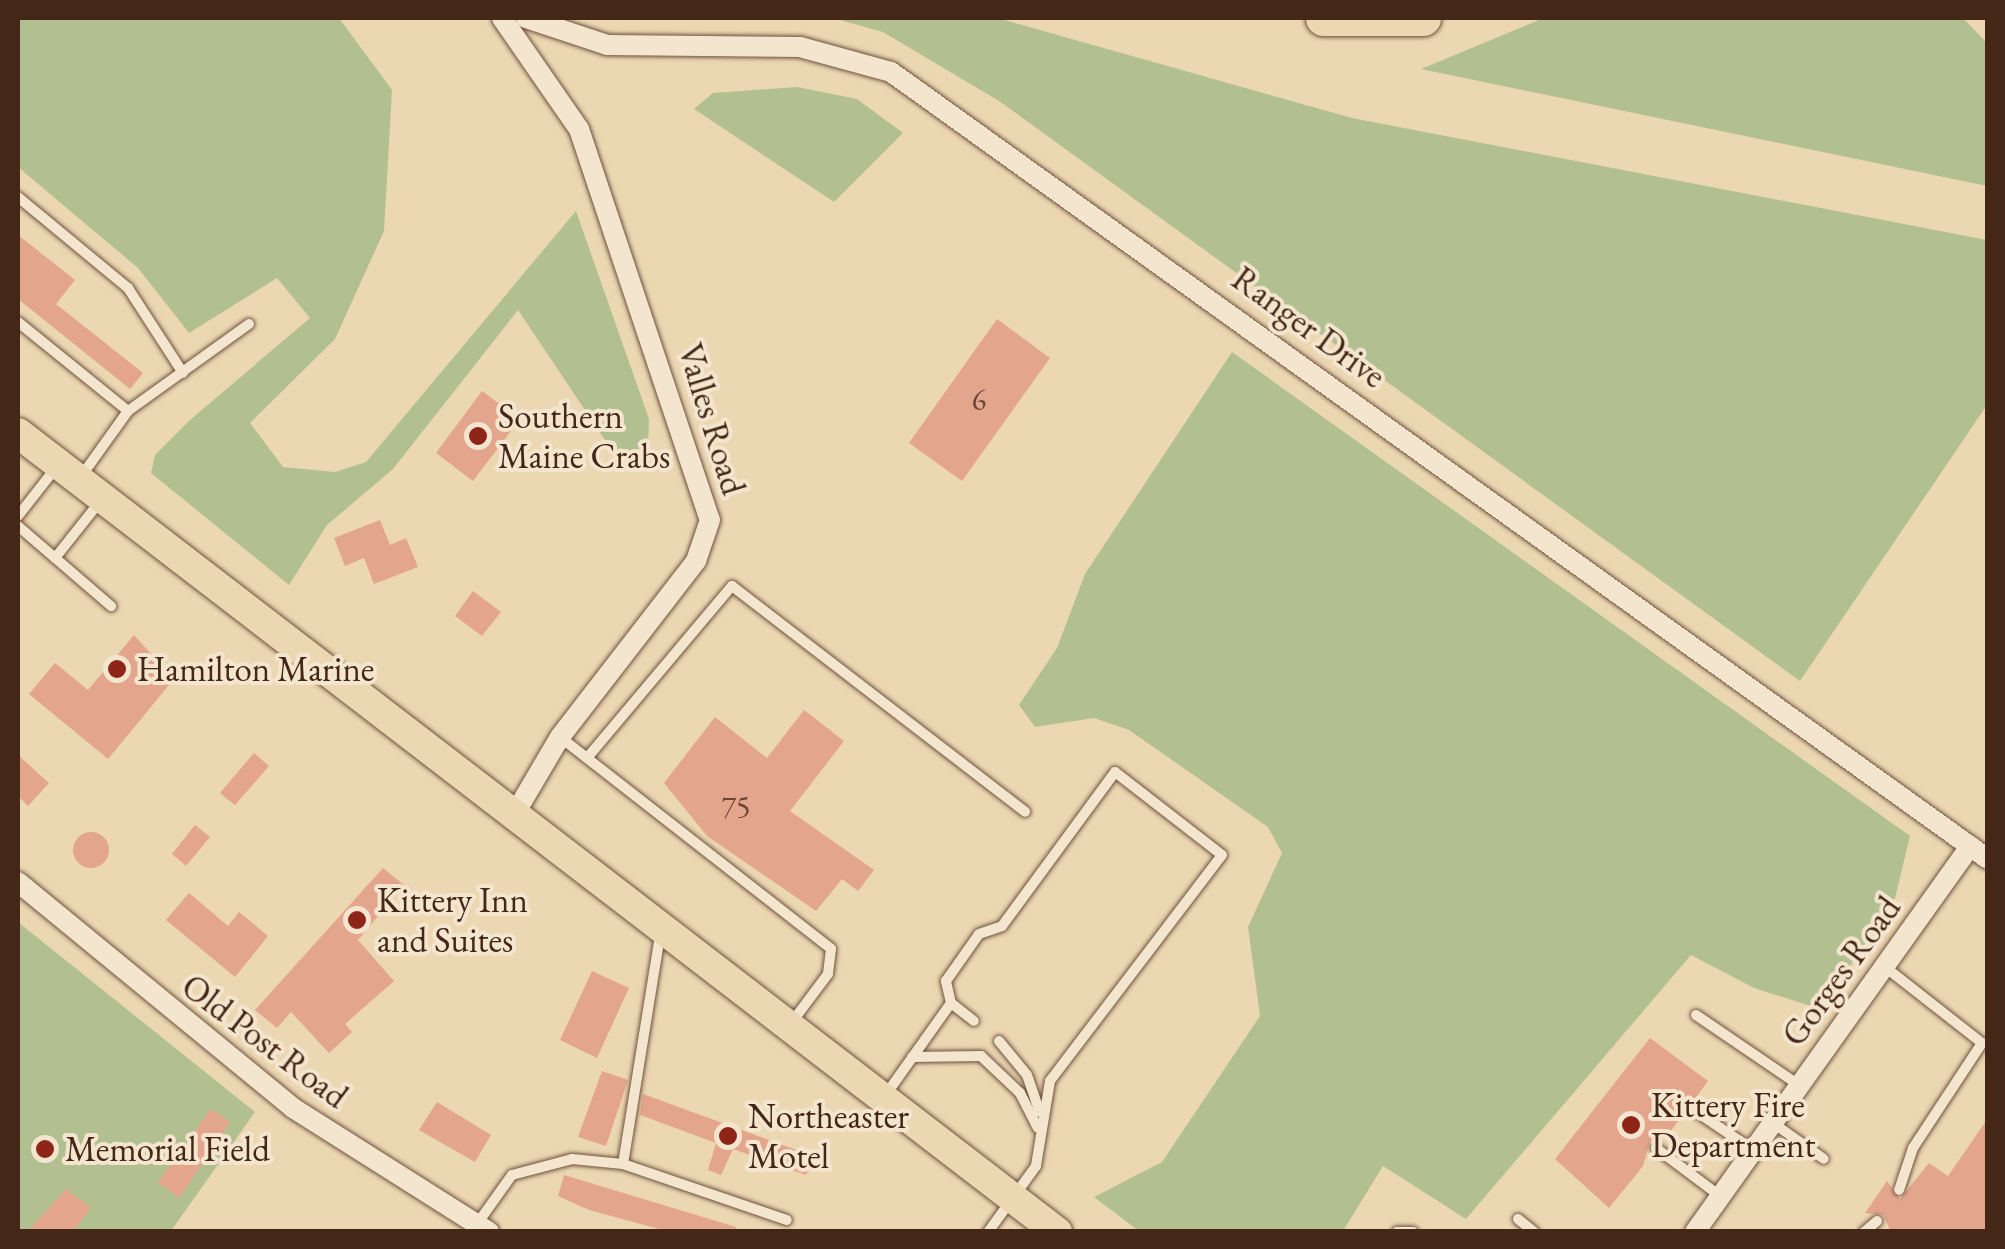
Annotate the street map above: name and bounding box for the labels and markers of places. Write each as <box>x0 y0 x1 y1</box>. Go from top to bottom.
place label: Southern Maine Crabs <box>498 395 670 477</box>
marker: Southern Maine Crabs <box>467 425 489 447</box>
place label: Hamilton Marine <box>137 648 375 690</box>
marker: Hamilton Marine <box>106 658 128 680</box>
place label: Kittery Inn and Suites <box>377 879 528 961</box>
marker: Kittery Inn and Suites <box>346 909 368 931</box>
place label: Kittery Fire Department <box>1651 1084 1815 1166</box>
place label: Northeaster Motel <box>748 1095 909 1177</box>
marker: Kittery Fire Department <box>1620 1114 1642 1136</box>
marker: Northeaster Motel <box>717 1125 739 1147</box>
place label: Memorial Field <box>65 1128 270 1170</box>
marker: Memorial Field <box>34 1138 56 1160</box>

